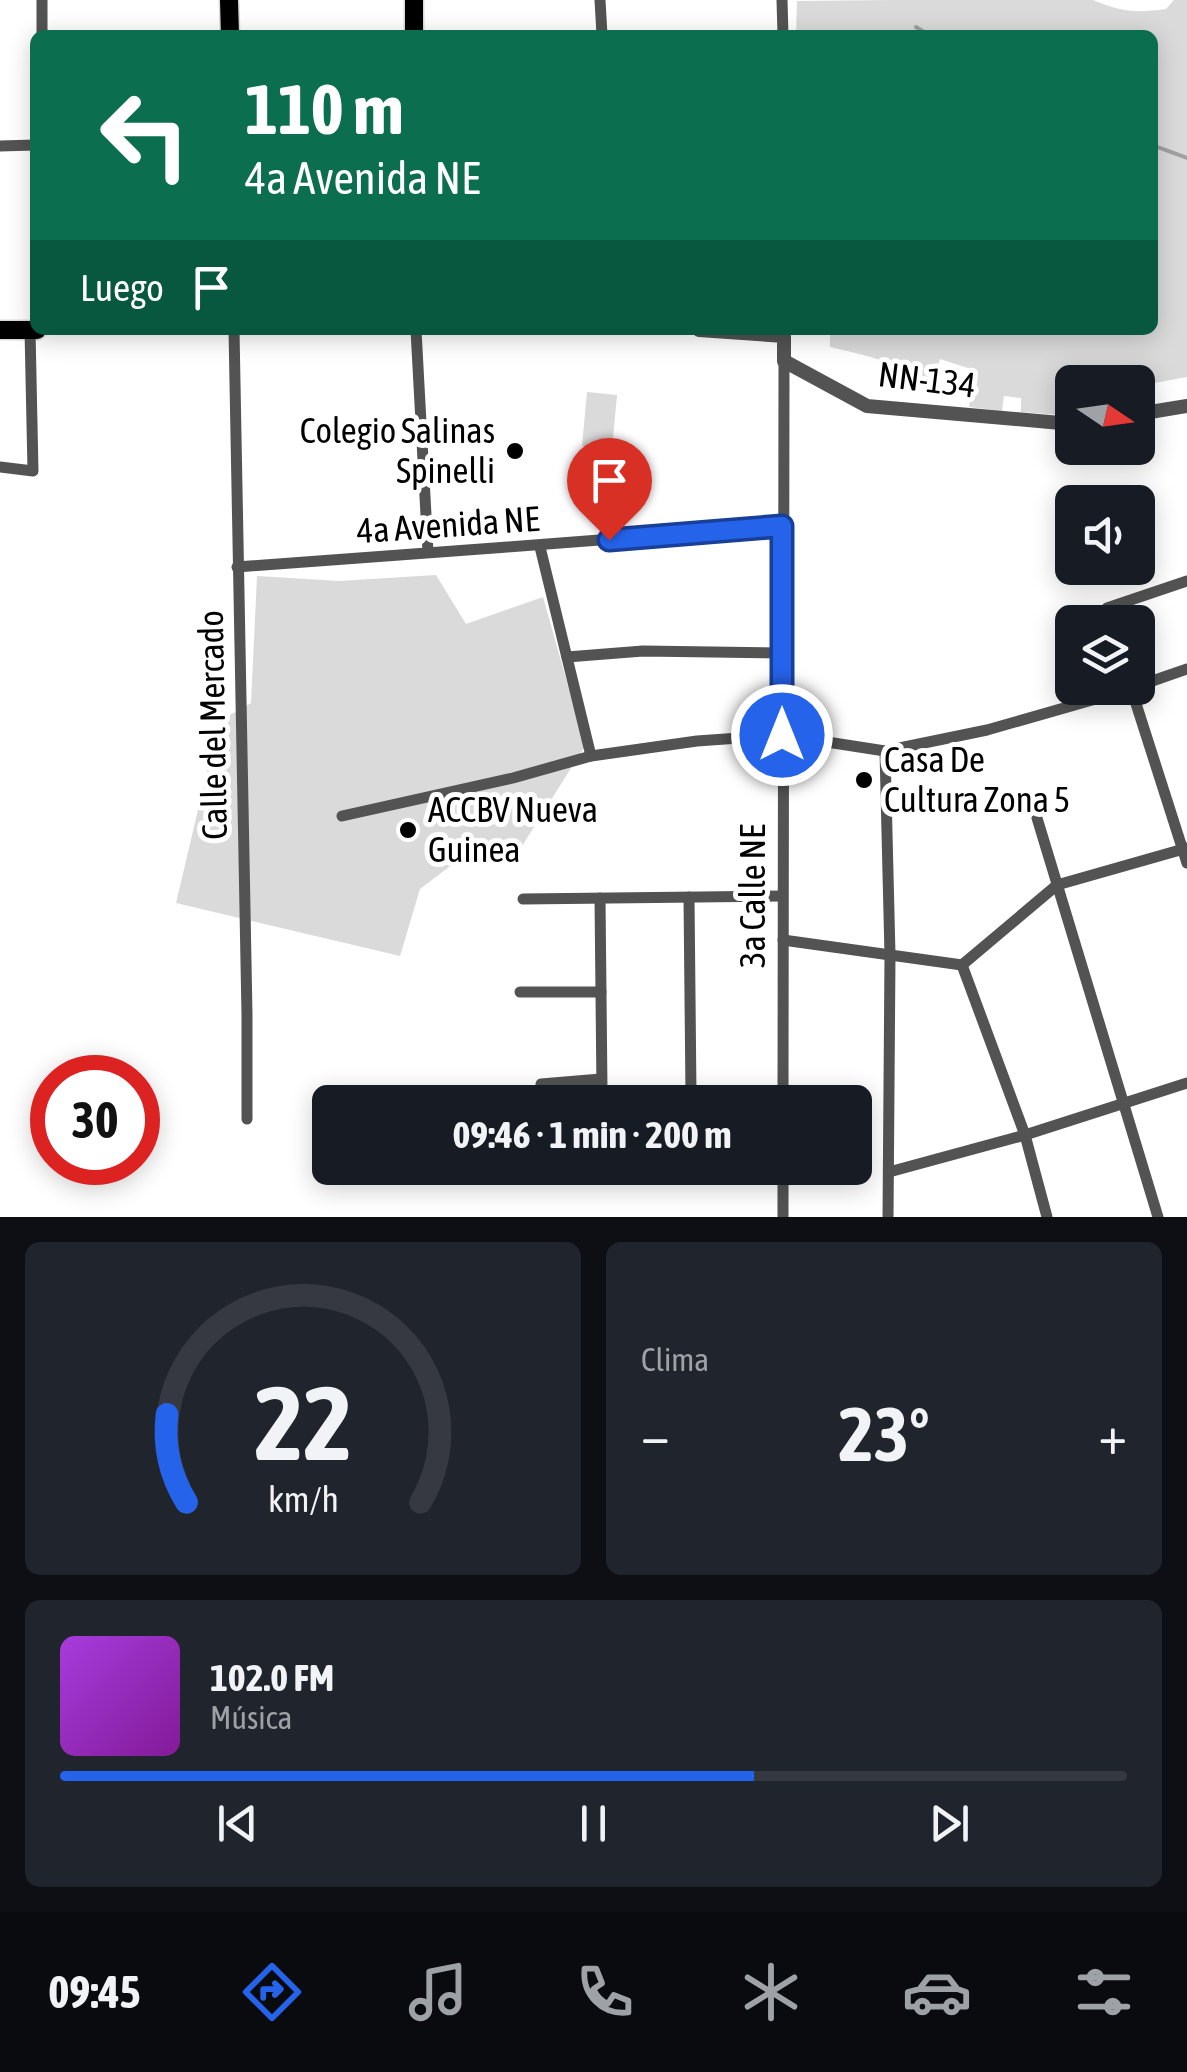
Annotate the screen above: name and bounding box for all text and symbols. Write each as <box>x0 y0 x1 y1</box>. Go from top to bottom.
text: 110 m <box>245 69 404 149</box>
icon: left <box>80 70 210 200</box>
text: 4a Avenida NE <box>245 152 480 204</box>
icon: arrive <box>184 260 239 315</box>
text: Luego <box>80 266 164 309</box>
street label: NN-134 <box>876 353 978 405</box>
north arrow <box>1055 365 1155 465</box>
map controls <box>1055 365 1155 705</box>
place label: Colegio Salinas Spinelli <box>300 410 495 490</box>
pin <box>567 438 652 541</box>
marker: Colegio Salinas Spinelli <box>504 440 526 462</box>
icon: arrive <box>582 453 637 508</box>
button: sound <box>1055 485 1155 585</box>
street label: 4a Avenida NE <box>355 498 541 550</box>
button: layers <box>1055 605 1155 705</box>
street label: Calle del Mercado <box>190 610 234 840</box>
position arrow <box>730 683 834 787</box>
place label: Casa De Cultura Zona 5 <box>884 739 1070 819</box>
marker: Casa De Cultura Zona 5 <box>853 769 875 791</box>
place label: ACCBV Nueva Guinea <box>428 789 598 869</box>
marker: ACCBV Nueva Guinea <box>397 819 419 841</box>
street label: 3a Calle NE <box>732 824 772 968</box>
speed limit sign: 30 <box>30 1055 160 1185</box>
text: 09:46 · 1 min · 200 m <box>452 1113 732 1156</box>
text: Clima <box>641 1341 709 1378</box>
text: 22 <box>254 1363 352 1482</box>
text: 23° <box>838 1391 930 1477</box>
text: − <box>641 1403 670 1466</box>
text: + <box>1098 1403 1127 1466</box>
text: km/h <box>268 1479 338 1520</box>
text: 102.0 FM <box>210 1656 334 1699</box>
text: Música <box>210 1699 292 1736</box>
icon: previous <box>210 1796 265 1851</box>
icon: pause <box>566 1796 621 1851</box>
icon: next <box>922 1796 977 1851</box>
icon: directions <box>237 1957 307 2027</box>
icon: music <box>403 1957 473 2027</box>
icon: phone <box>570 1957 640 2027</box>
icon: climate <box>736 1957 806 2027</box>
icon: car <box>902 1957 972 2027</box>
icon: filters <box>1069 1957 1139 2027</box>
text: 09:45 <box>48 1966 141 2018</box>

